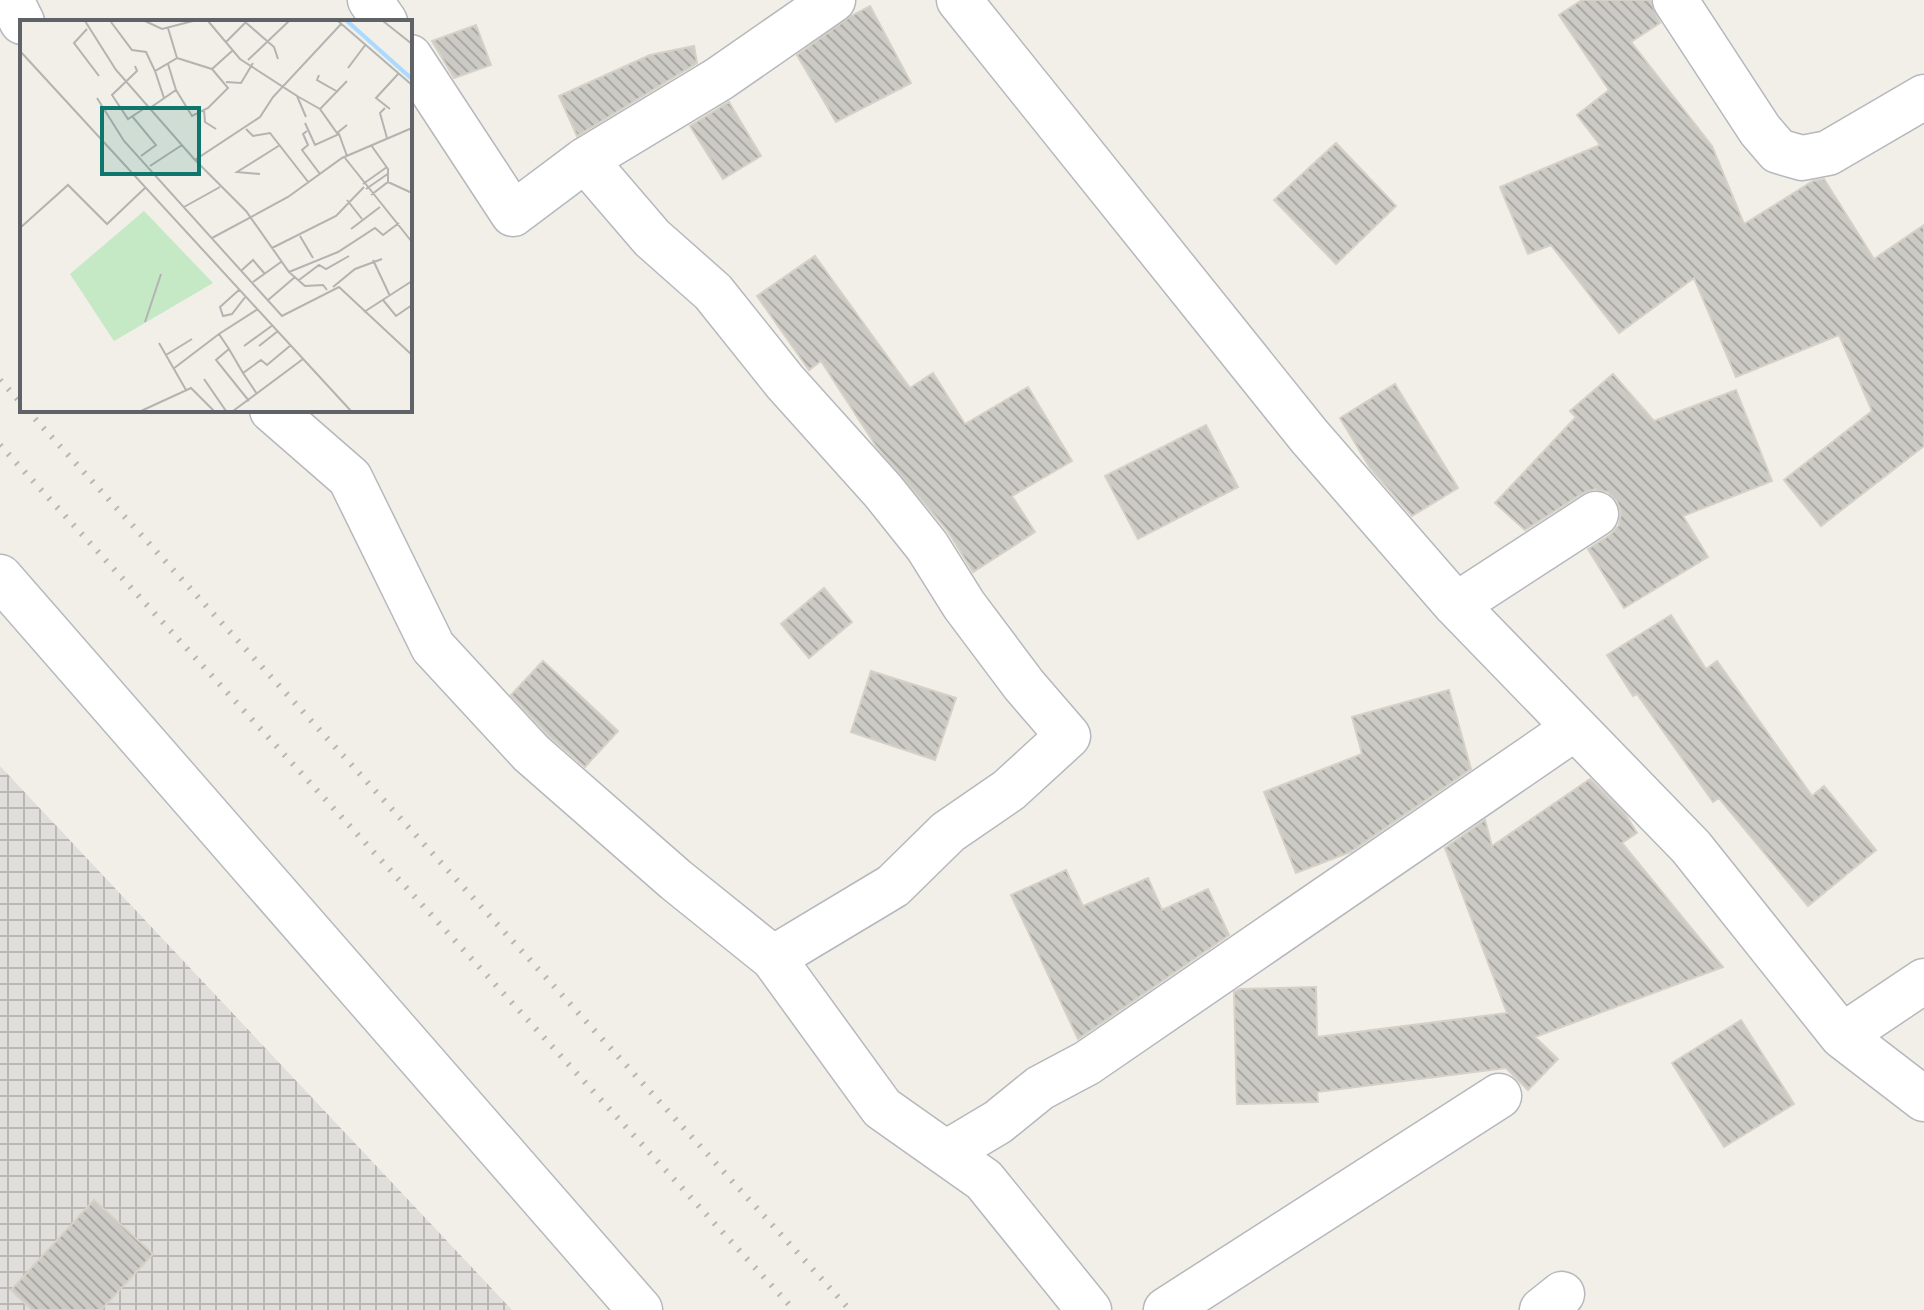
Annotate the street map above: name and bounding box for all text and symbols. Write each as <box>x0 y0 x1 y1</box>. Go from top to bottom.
inset map <box>20 20 412 412</box>

